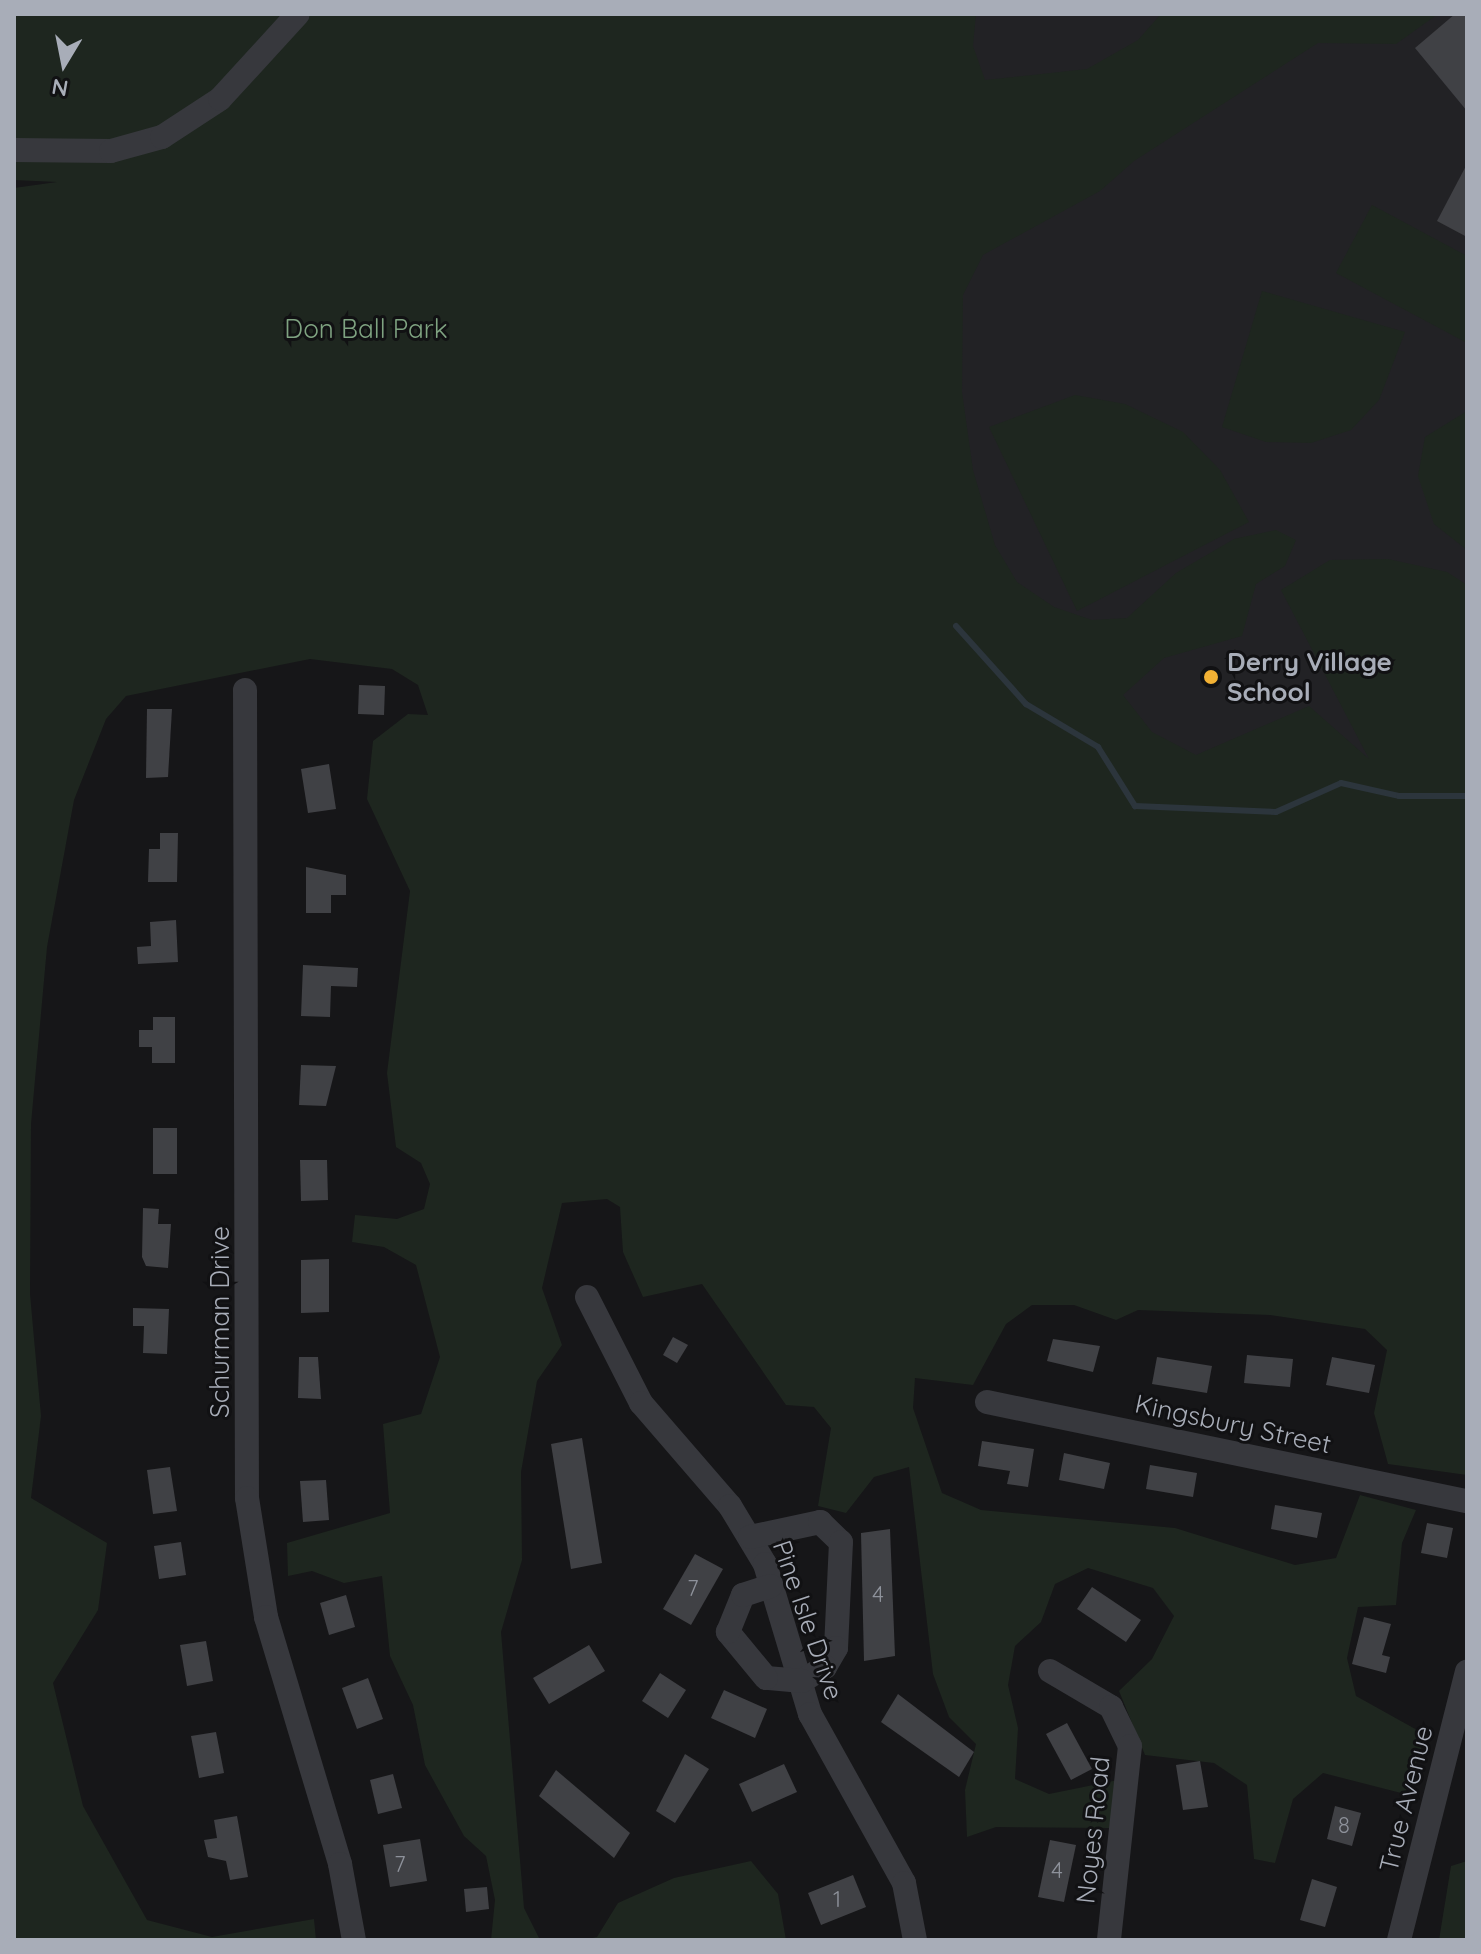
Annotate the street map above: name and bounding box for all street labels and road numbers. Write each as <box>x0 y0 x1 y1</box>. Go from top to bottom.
street label: Schurman Drive <box>204 1226 236 1418</box>
street label: Kingsbury Street <box>1132 1388 1334 1460</box>
street label: Pine Isle Drive <box>766 1536 850 1704</box>
street label: True Avenue <box>1373 1723 1439 1875</box>
street label: Noyes Road <box>1070 1755 1116 1905</box>

